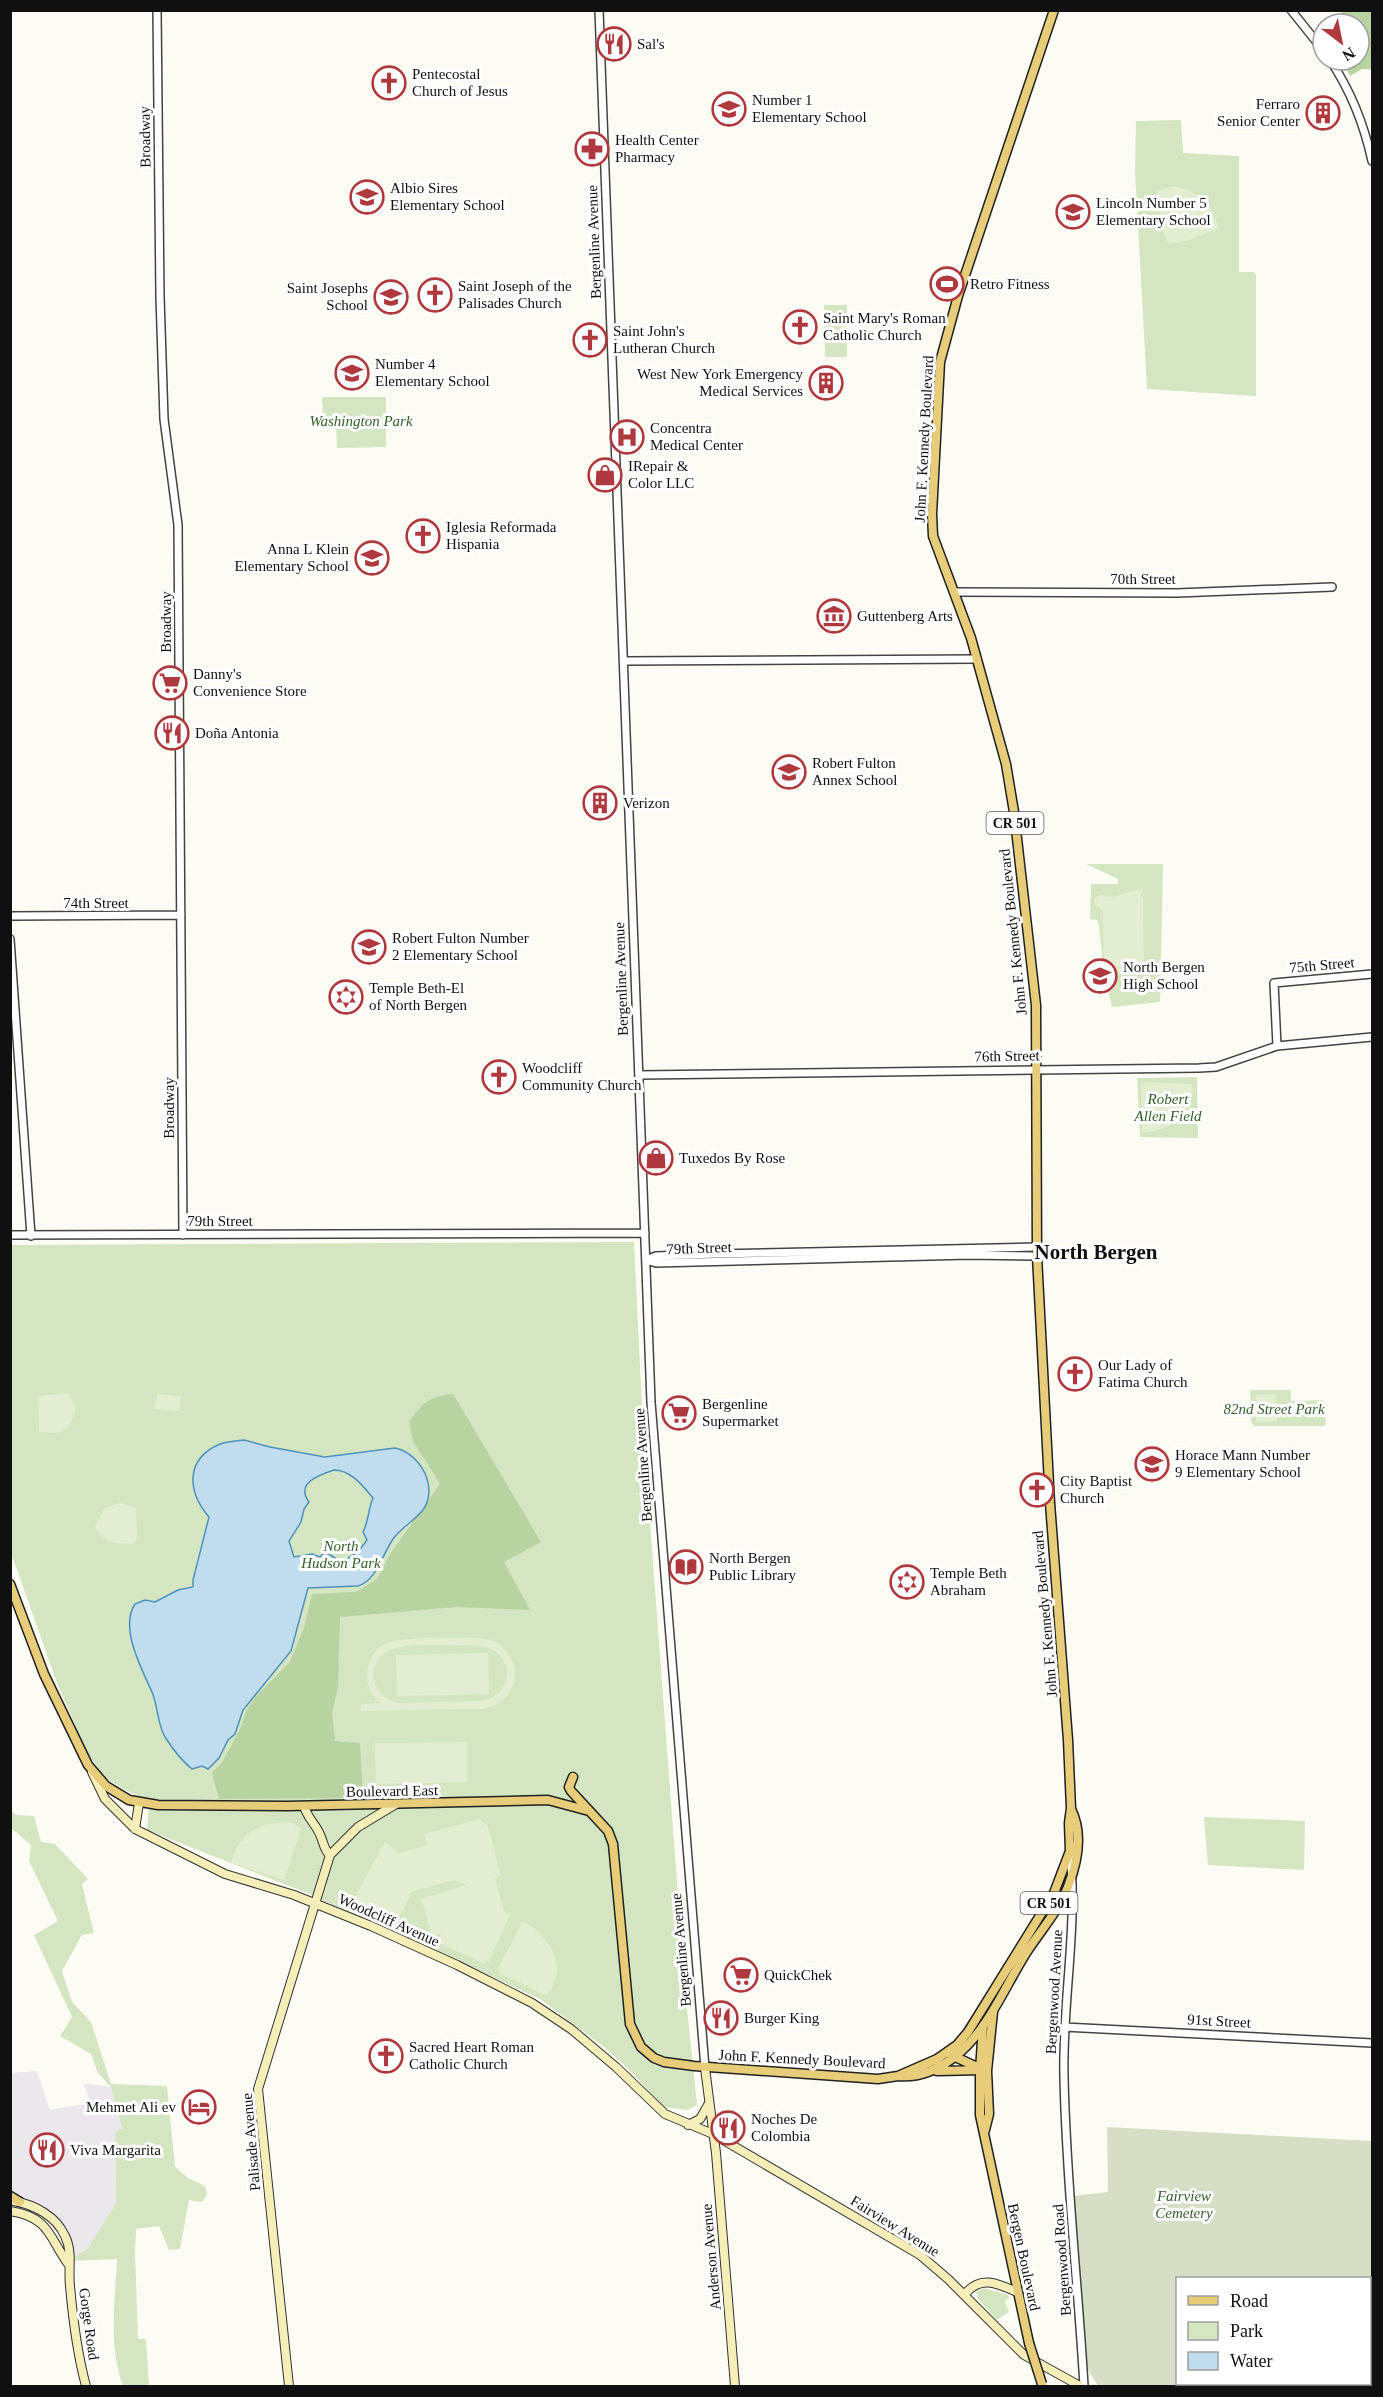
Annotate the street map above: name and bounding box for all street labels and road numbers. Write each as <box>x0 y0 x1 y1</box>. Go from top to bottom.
street label: Broadway <box>136 106 154 168</box>
street label: Bergenline Avenue <box>584 184 604 299</box>
street label: John F. Kennedy Boulevard <box>912 355 936 523</box>
street label: 70th Street <box>1110 571 1177 587</box>
street label: Broadway <box>158 591 174 653</box>
road number: CR 501 <box>986 812 1044 834</box>
street label: John F. Kennedy Boulevard <box>996 848 1030 1016</box>
street label: 74th Street <box>63 895 130 911</box>
street label: Bergenline Avenue <box>611 921 631 1036</box>
street label: 75th Street <box>1289 954 1356 976</box>
street label: 76th Street <box>974 1047 1041 1065</box>
street label: Broadway <box>161 1077 177 1139</box>
street label: 79th Street <box>187 1213 254 1229</box>
street label: 79th Street <box>666 1239 733 1257</box>
street label: Bergenline Avenue <box>631 1407 655 1522</box>
street label: John F. Kennedy Boulevard <box>1030 1530 1060 1698</box>
street label: Boulevard East <box>346 1782 439 1800</box>
street label: Woodcliff Avenue <box>336 1891 442 1950</box>
street label: Bergenline Avenue <box>668 1892 694 2007</box>
road number: CR 501 <box>1020 1892 1078 1914</box>
street label: Bergenwood Avenue <box>1043 1929 1065 2055</box>
street label: 91st Street <box>1187 2011 1252 2031</box>
street label: John F. Kennedy Boulevard <box>718 2047 886 2071</box>
street label: Palisade Avenue <box>239 2092 263 2192</box>
street label: Fairview Avenue <box>848 2192 943 2260</box>
street label: Bergen Boulevard <box>1005 2202 1043 2313</box>
street label: Anderson Avenue <box>698 2203 724 2311</box>
street label: Bergenwood Road <box>1050 2203 1074 2316</box>
street label: Gorge Road <box>76 2287 102 2362</box>

